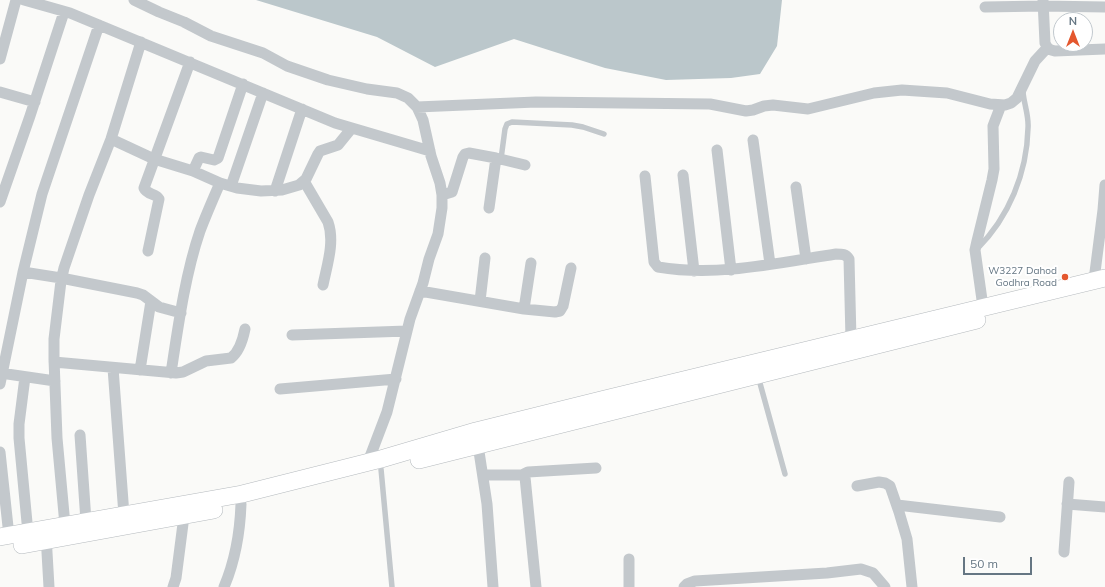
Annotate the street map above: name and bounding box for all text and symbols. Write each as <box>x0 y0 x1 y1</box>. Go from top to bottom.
north arrow <box>1053 12 1093 52</box>
text: N <box>1069 14 1077 28</box>
place label: W3227 Dahod Godhra Road <box>988 265 1057 288</box>
marker: W3227 Dahod Godhra Road <box>1060 272 1070 282</box>
scale bar <box>965 549 1034 575</box>
text: 50 m <box>970 556 998 571</box>

